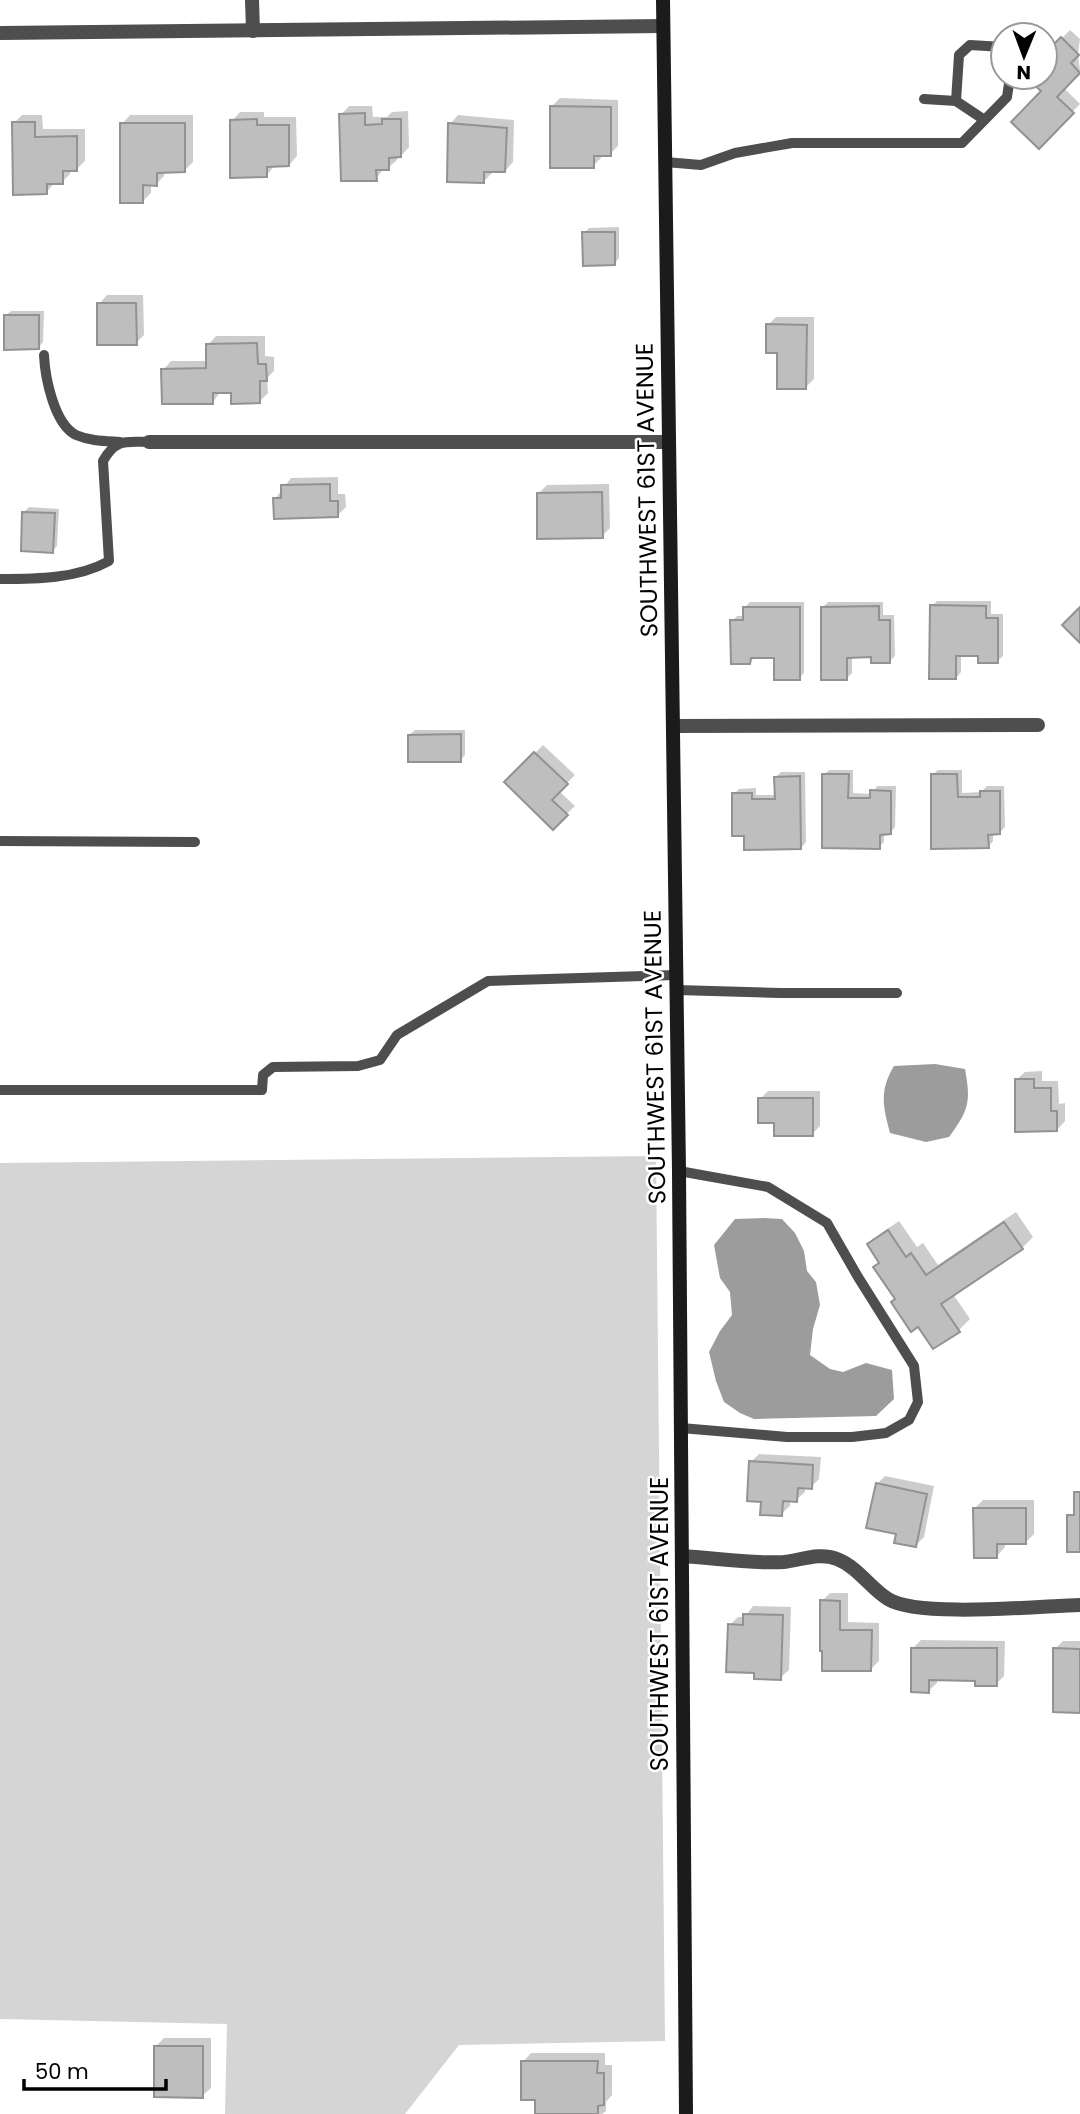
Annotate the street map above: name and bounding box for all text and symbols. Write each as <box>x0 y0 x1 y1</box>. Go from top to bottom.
north arrow <box>989 21 1059 91</box>
text: N <box>1016 59 1031 86</box>
street label: SOUTHWEST 61ST AVENUE <box>627 343 666 638</box>
street label: SOUTHWEST 61ST AVENUE <box>635 910 674 1205</box>
street label: SOUTHWEST 61ST AVENUE <box>643 1477 676 1771</box>
scale bar <box>24 2048 166 2092</box>
text: 50 m <box>35 2057 89 2086</box>

